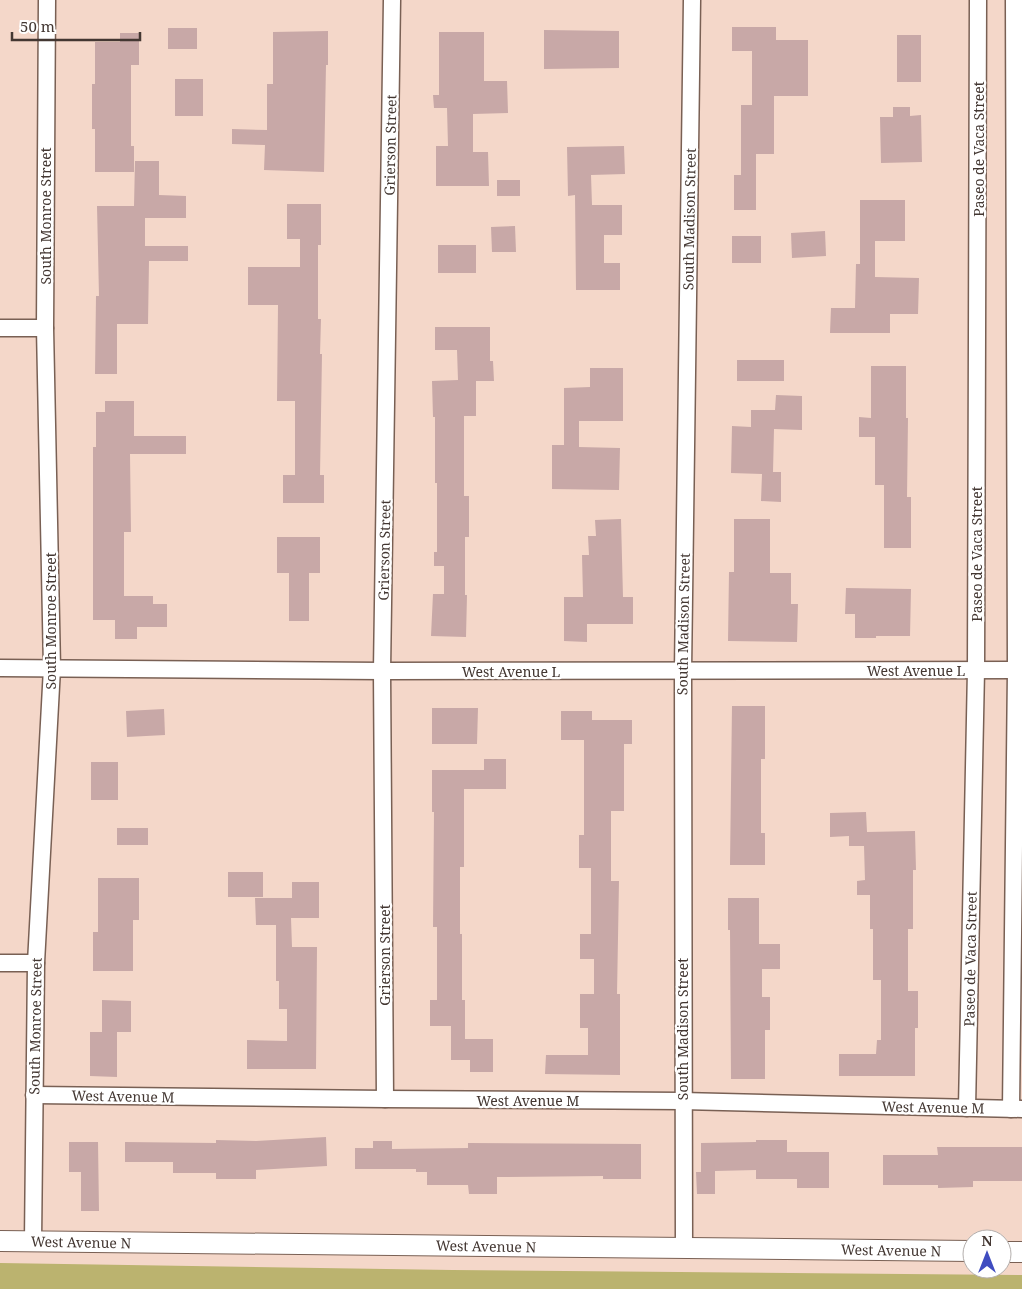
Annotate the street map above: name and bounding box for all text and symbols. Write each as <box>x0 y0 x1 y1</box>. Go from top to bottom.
scale bar <box>12 10 140 42</box>
text: 50 m <box>20 16 55 36</box>
street label: Paseo de Vaca Street <box>969 81 988 217</box>
street label: Grierson Street <box>380 94 400 196</box>
street label: South Monroe Street <box>36 147 55 285</box>
street label: South Madison Street <box>678 148 700 290</box>
street label: Paseo de Vaca Street <box>967 486 986 622</box>
street label: Grierson Street <box>374 499 394 601</box>
street label: South Monroe Street <box>41 552 60 690</box>
street label: South Madison Street <box>672 553 694 695</box>
street label: West Avenue L <box>867 661 966 680</box>
street label: West Avenue L <box>462 662 561 681</box>
street label: Paseo de Vaca Street <box>959 891 981 1027</box>
street label: Grierson Street <box>375 904 394 1006</box>
street label: South Monroe Street <box>24 957 46 1095</box>
street label: South Madison Street <box>673 958 692 1100</box>
street label: West Avenue M <box>71 1086 175 1106</box>
street label: West Avenue M <box>477 1091 580 1110</box>
street label: West Avenue M <box>881 1097 985 1117</box>
north arrow <box>962 1229 1012 1279</box>
text: N <box>981 1231 993 1250</box>
street label: West Avenue N <box>31 1232 132 1252</box>
street label: West Avenue N <box>436 1236 537 1256</box>
street label: West Avenue N <box>841 1240 942 1260</box>

